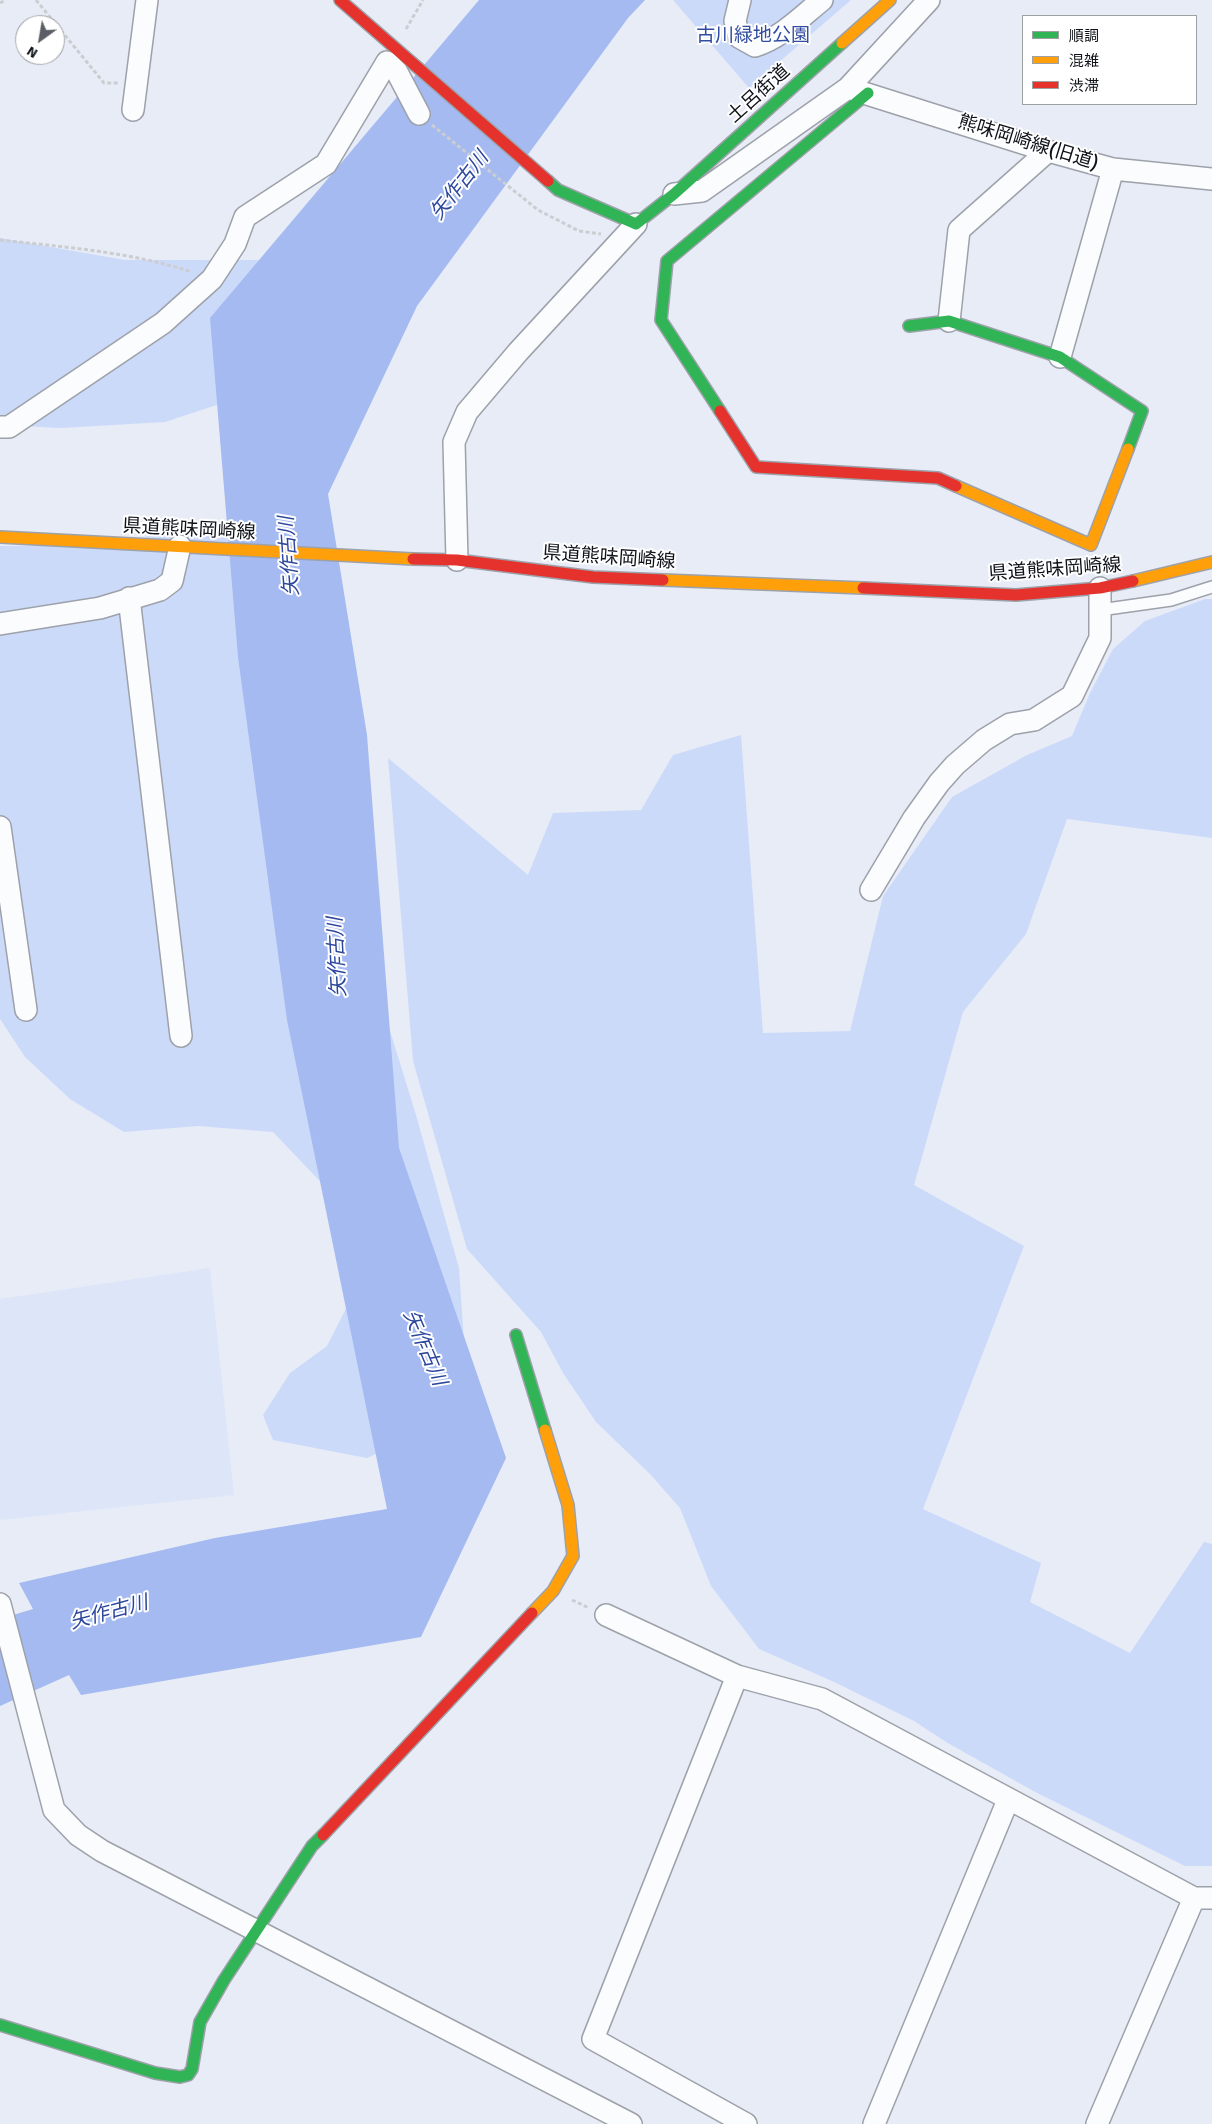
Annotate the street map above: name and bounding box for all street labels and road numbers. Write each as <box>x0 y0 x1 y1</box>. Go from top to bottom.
street label: 土呂街道 <box>723 60 795 128</box>
street label: 熊味岡崎線(旧道) <box>955 111 1101 175</box>
street label: 県道熊味岡崎線 <box>122 515 256 545</box>
street label: 県道熊味岡崎線 <box>542 542 676 574</box>
street label: 県道熊味岡崎線 <box>988 554 1122 586</box>

